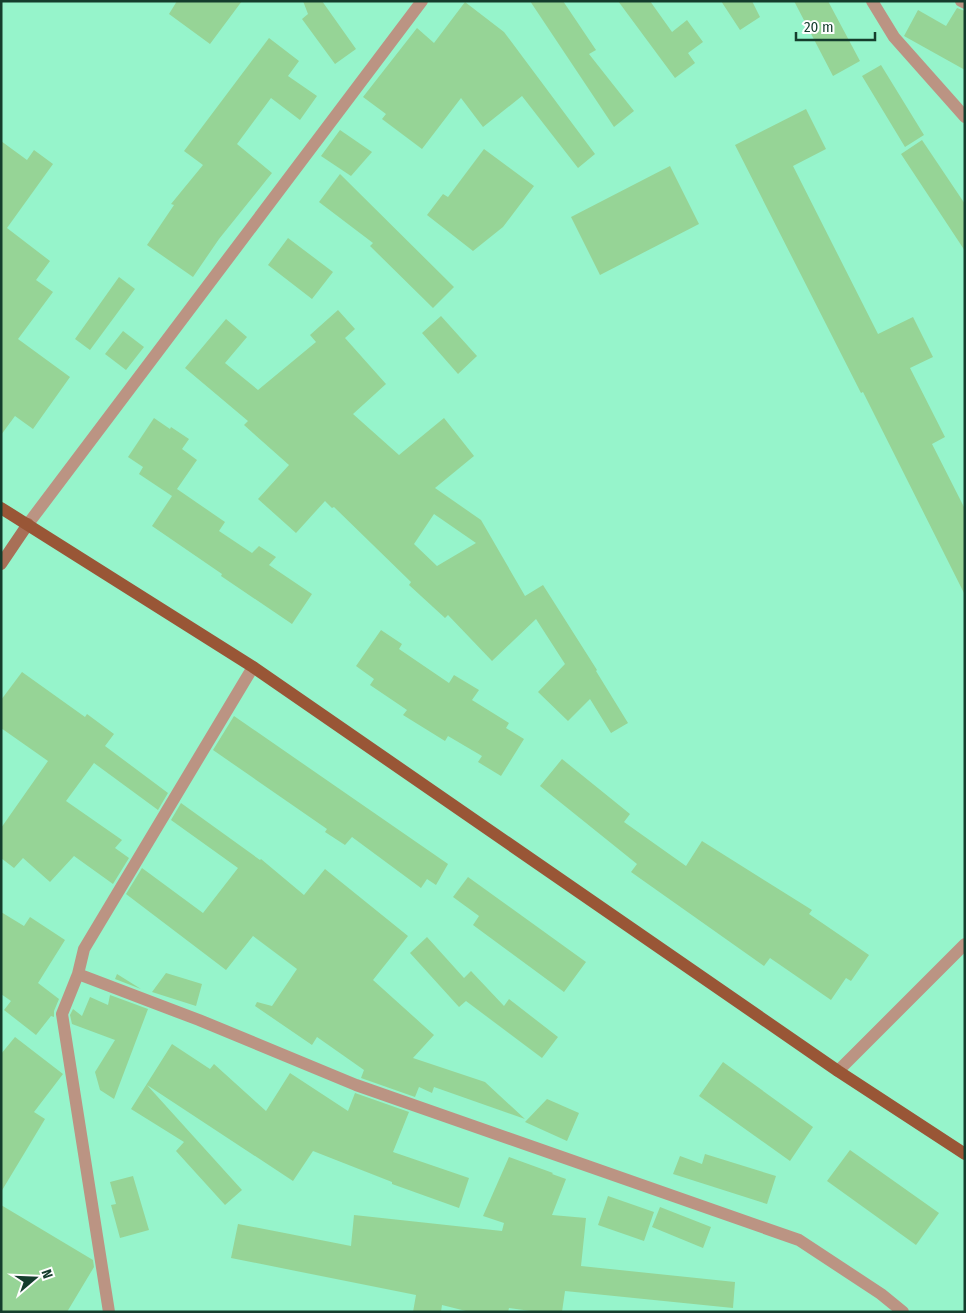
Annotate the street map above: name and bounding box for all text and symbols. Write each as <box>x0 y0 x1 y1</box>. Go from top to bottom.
scale bar <box>796 10 875 42</box>
text: 20 m <box>804 18 834 36</box>
north arrow <box>10 1253 60 1303</box>
text: N <box>37 1267 56 1281</box>

